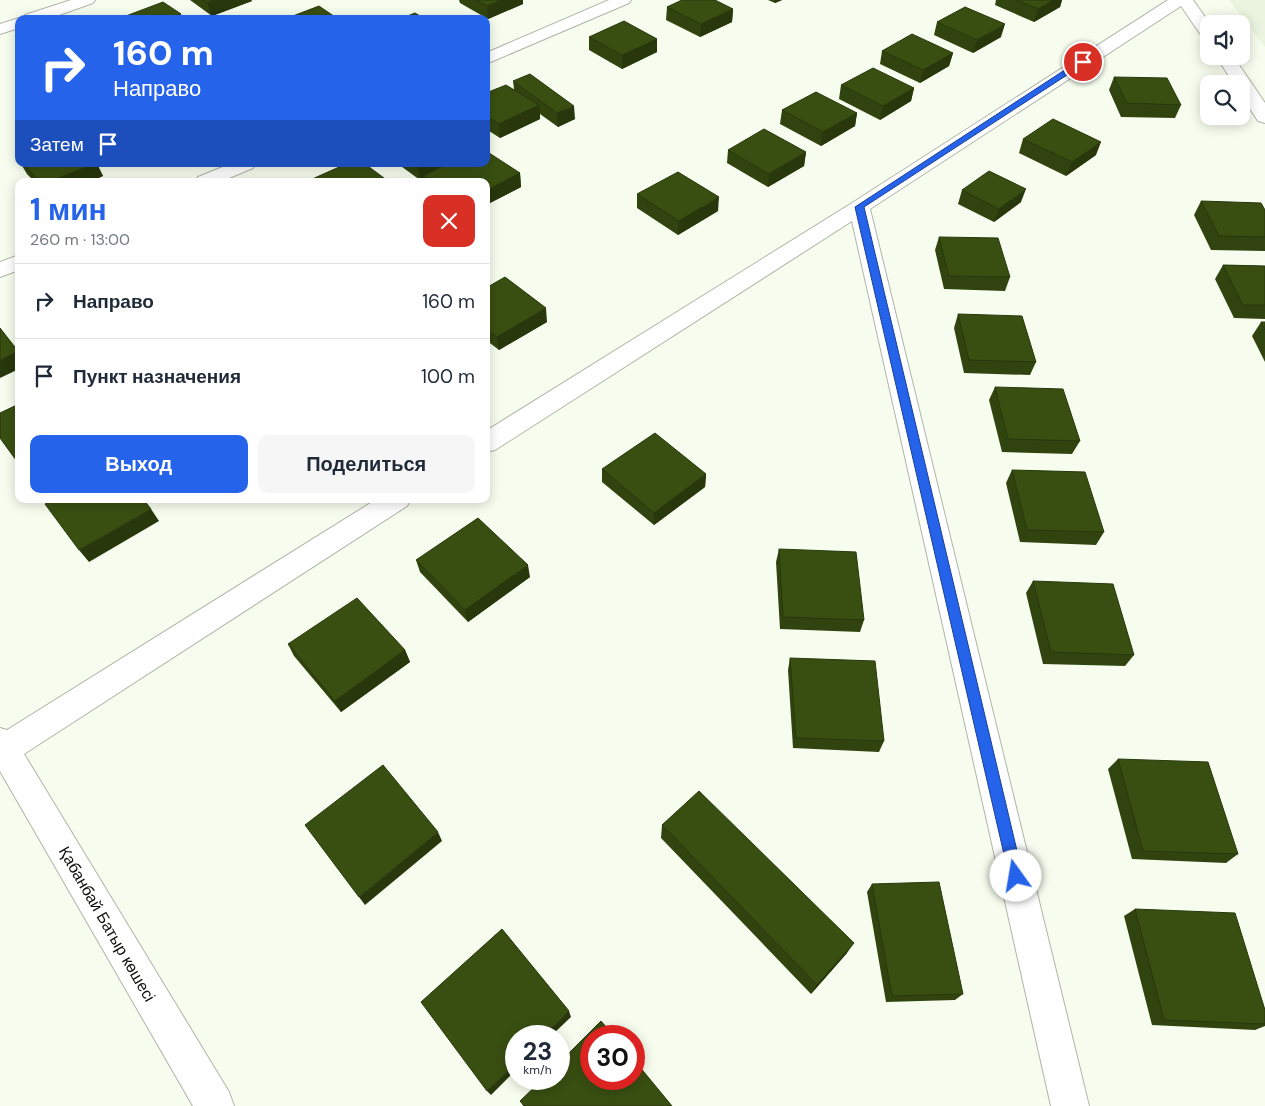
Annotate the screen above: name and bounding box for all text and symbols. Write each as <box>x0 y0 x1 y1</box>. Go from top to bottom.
map controls <box>1200 15 1250 125</box>
button: sound <box>1200 15 1250 65</box>
text: 160 m <box>113 30 214 76</box>
icon: right <box>30 35 95 100</box>
pin <box>1062 41 1104 83</box>
icon: arrive <box>1069 48 1097 76</box>
text: Направо <box>113 74 201 103</box>
button: search <box>1200 75 1250 125</box>
icon: arrive <box>94 130 122 158</box>
text: Затем <box>30 132 84 157</box>
text: 1 мин <box>30 190 107 229</box>
button: close <box>423 195 475 247</box>
text: 260 m · 13:00 <box>30 229 130 250</box>
icon: right <box>30 287 58 315</box>
text: Направо <box>73 289 154 314</box>
text: 160 m <box>422 289 475 314</box>
icon: arrive <box>30 362 58 390</box>
text: Пункт назначения <box>73 364 241 389</box>
text: 100 m <box>421 364 475 389</box>
button: Выход <box>30 435 248 493</box>
button: Поделиться <box>258 435 475 493</box>
street label: Қабанбай Батыр көшесі <box>54 843 160 1005</box>
position arrow <box>989 849 1041 901</box>
speed limit sign: 30 <box>580 1025 645 1090</box>
text: 23 <box>523 1035 552 1068</box>
text: km/h <box>523 1062 552 1078</box>

